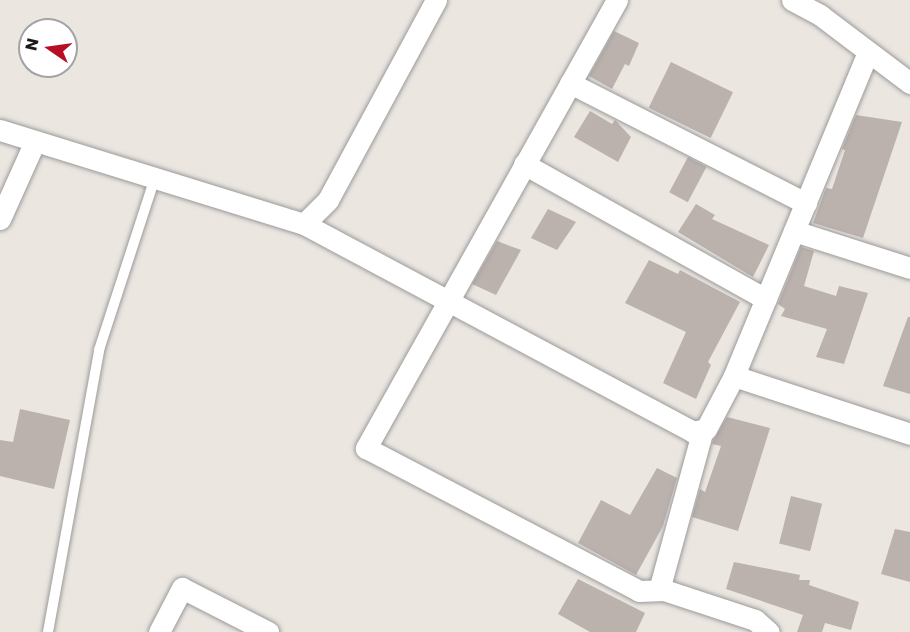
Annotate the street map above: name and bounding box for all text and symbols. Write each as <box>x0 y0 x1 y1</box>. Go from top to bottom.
north arrow <box>18 18 78 78</box>
text: N <box>19 36 44 53</box>

